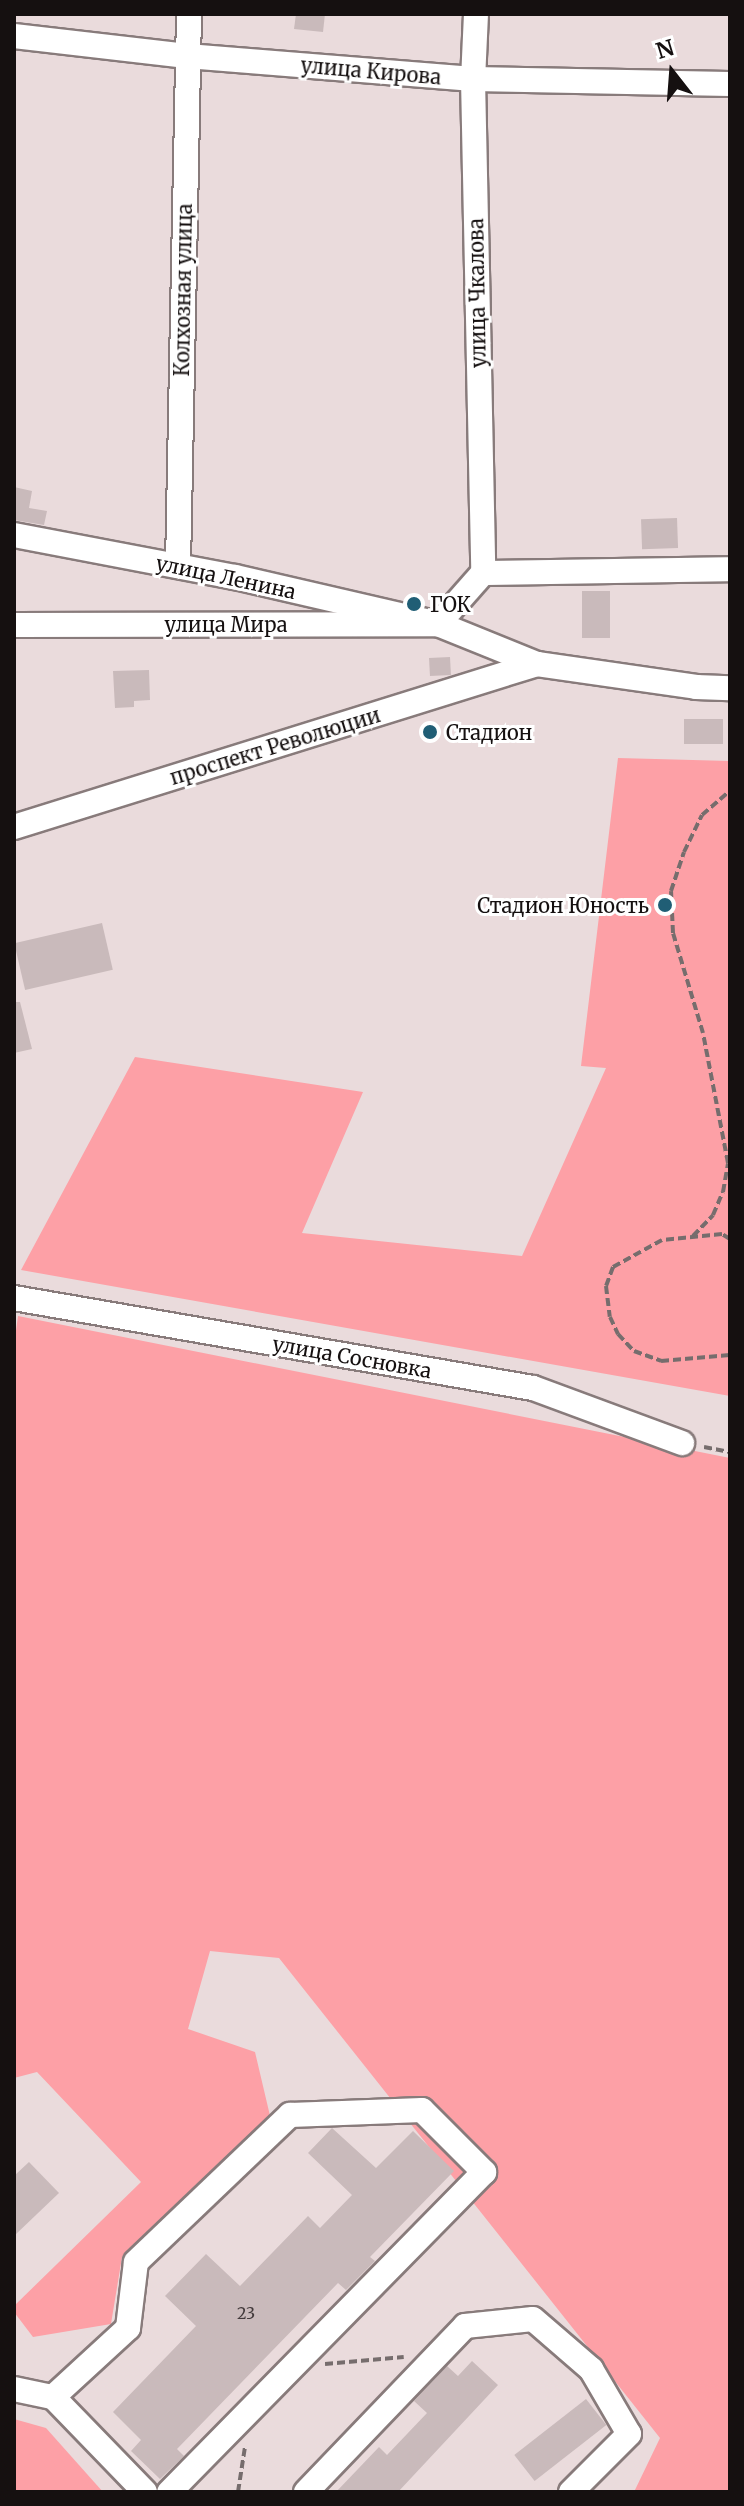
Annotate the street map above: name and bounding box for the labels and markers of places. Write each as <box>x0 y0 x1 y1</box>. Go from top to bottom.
place label: ГОК <box>430 592 471 616</box>
marker: ГОК <box>405 595 423 613</box>
place label: Стадион <box>446 720 532 744</box>
marker: Стадион <box>421 723 439 741</box>
place label: Стадион Юность <box>477 893 649 917</box>
marker: Стадион Юность <box>656 896 674 914</box>

